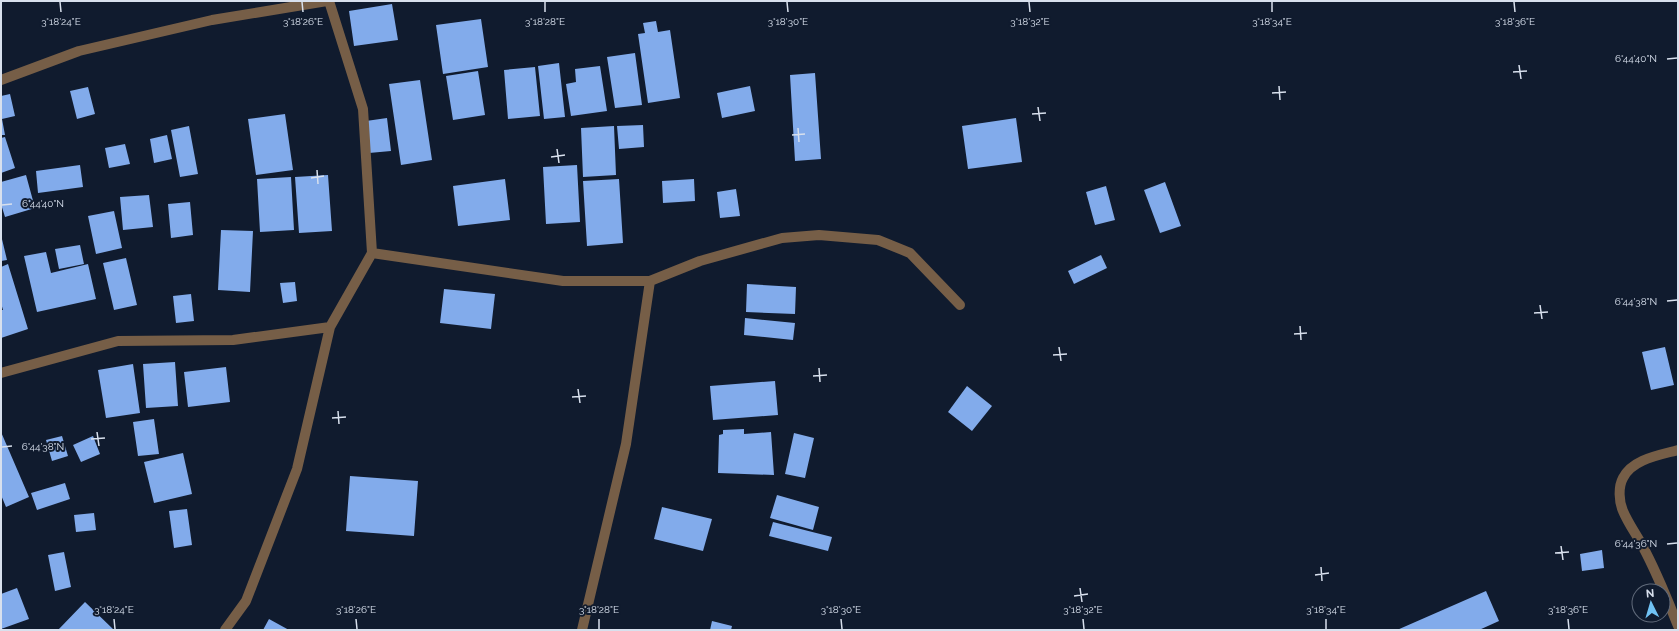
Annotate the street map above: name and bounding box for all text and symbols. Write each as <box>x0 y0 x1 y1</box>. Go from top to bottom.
text: 3°18'24"E <box>41 16 81 27</box>
text: 3°18'26"E <box>283 16 323 27</box>
text: 3°18'28"E <box>525 16 565 27</box>
text: 3°18'30"E <box>768 16 808 27</box>
text: 3°18'32"E <box>1010 16 1050 27</box>
text: 3°18'34"E <box>1252 16 1292 27</box>
text: 3°18'36"E <box>1495 16 1535 27</box>
text: 6°44'40"N <box>1615 53 1657 64</box>
text: 6°44'40"N <box>22 198 64 209</box>
text: 6°44'38"N <box>1615 296 1657 307</box>
text: 6°44'38"N <box>22 441 64 452</box>
text: 6°44'36"N <box>1615 538 1657 549</box>
north arrow <box>1631 583 1671 623</box>
text: N <box>1645 587 1655 600</box>
text: 3°18'24"E <box>94 604 134 615</box>
text: 3°18'26"E <box>336 604 376 615</box>
text: 3°18'28"E <box>579 604 619 615</box>
text: 3°18'30"E <box>821 604 861 615</box>
text: 3°18'32"E <box>1063 604 1103 615</box>
text: 3°18'34"E <box>1306 604 1346 615</box>
text: 3°18'36"E <box>1548 604 1588 615</box>

